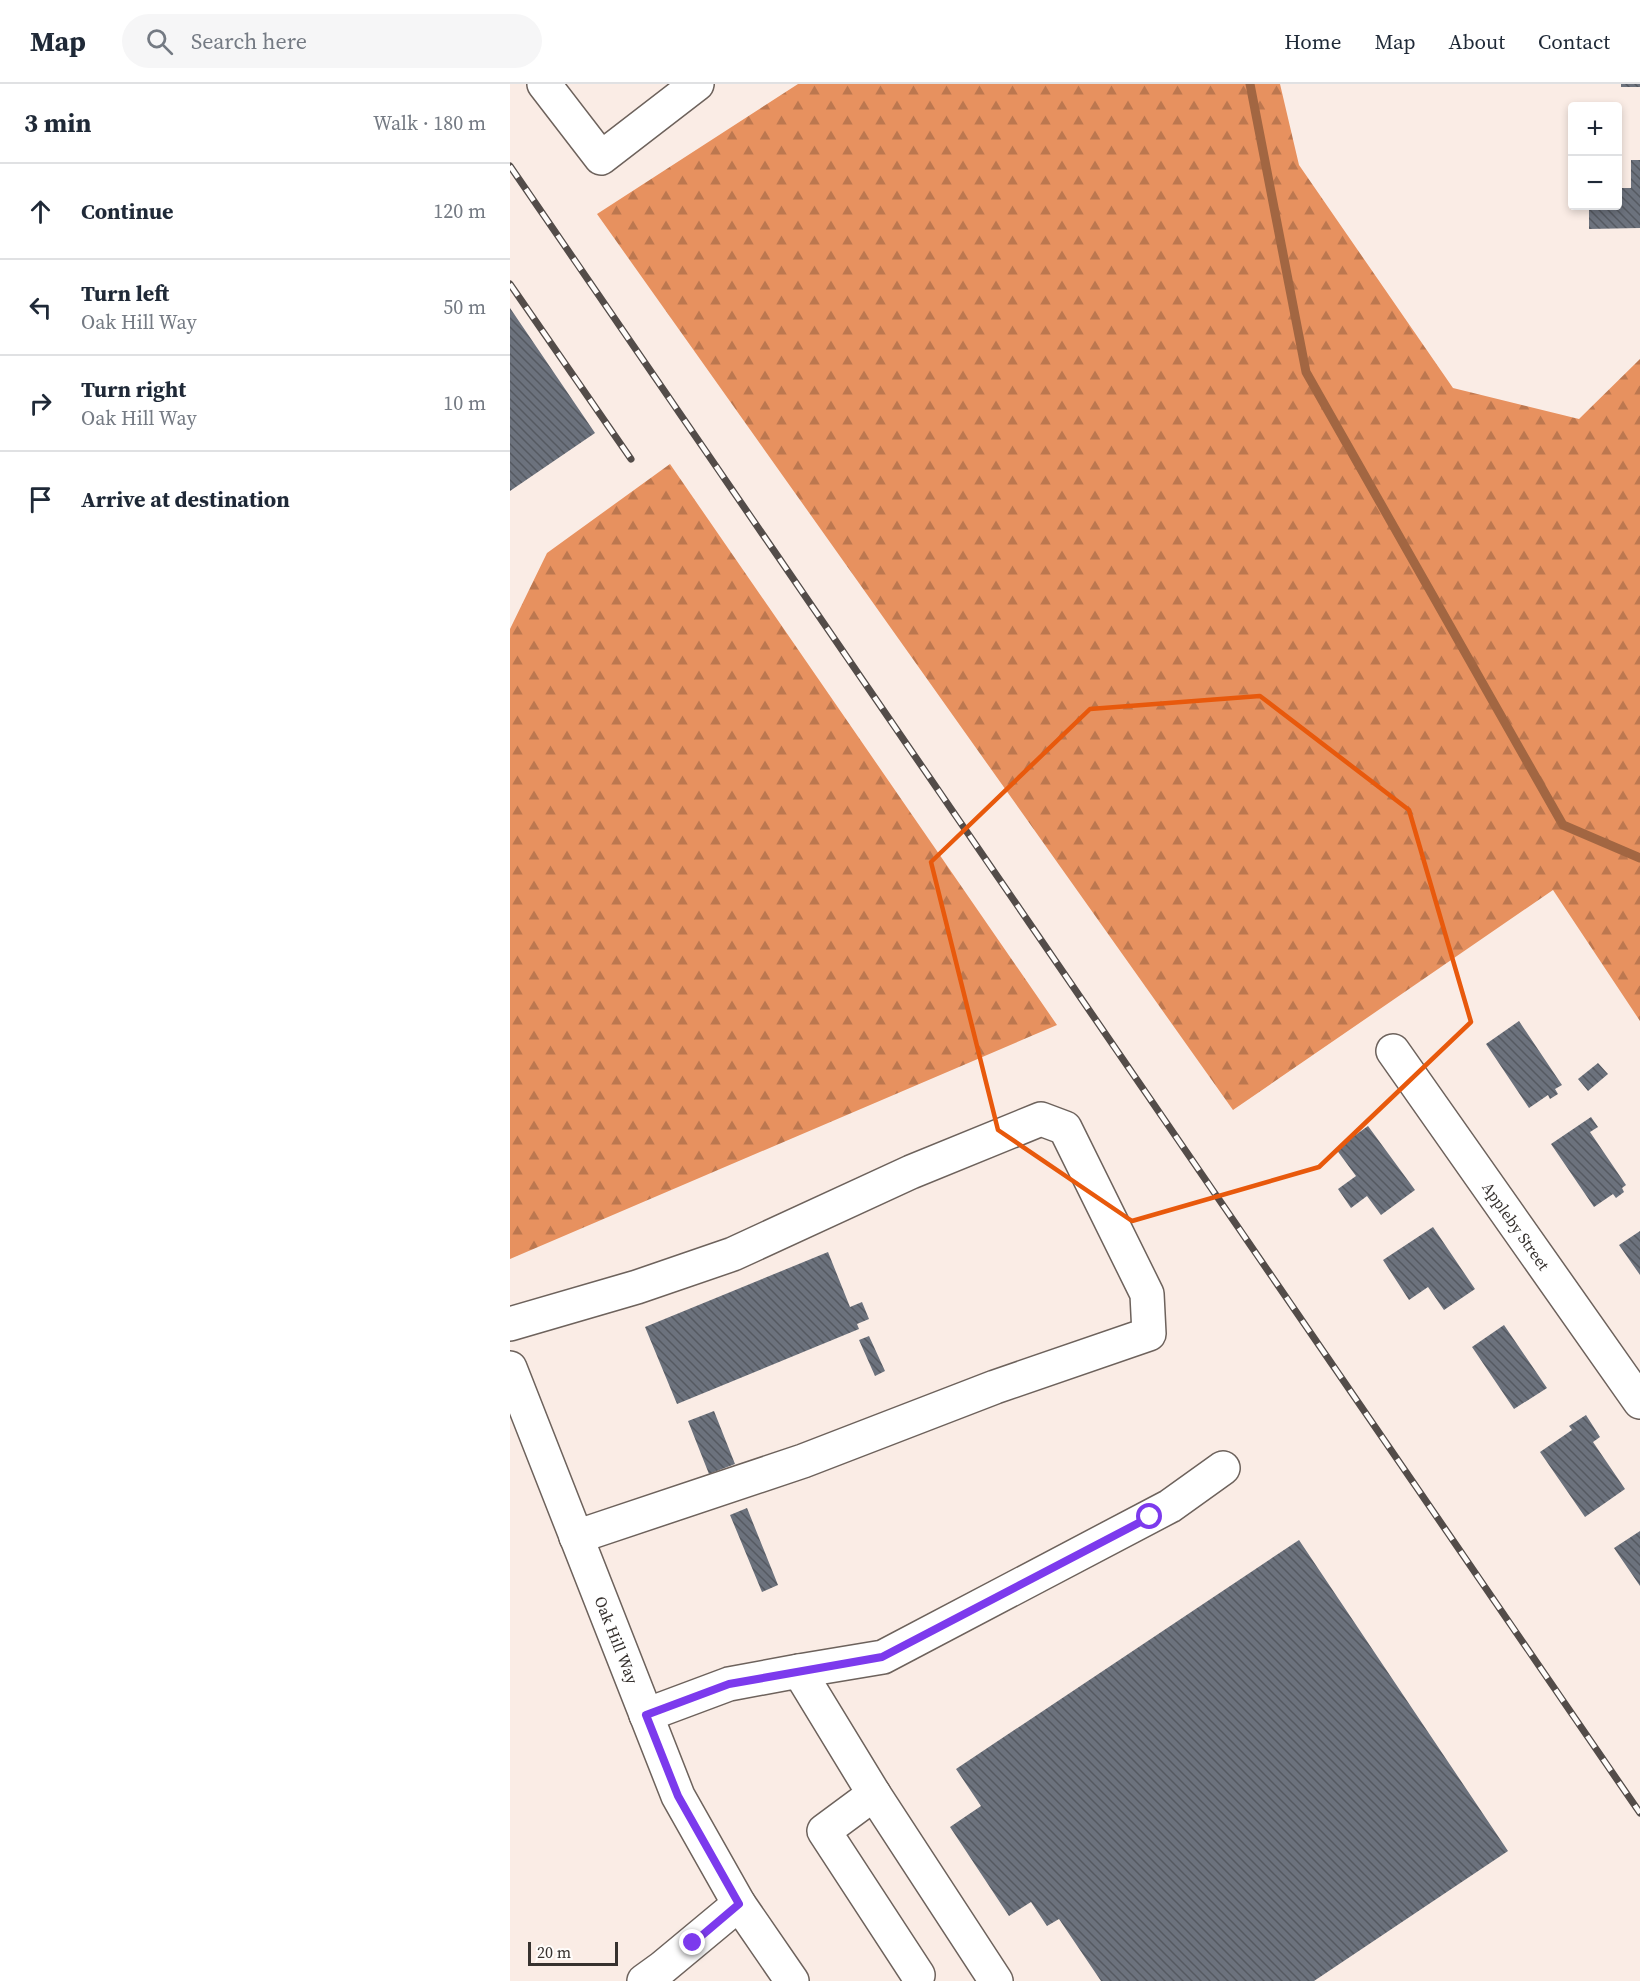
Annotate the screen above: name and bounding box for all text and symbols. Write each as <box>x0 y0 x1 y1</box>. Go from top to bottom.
search box <box>122 14 542 68</box>
text: Map <box>30 22 86 60</box>
icon: search <box>143 25 176 58</box>
text: Search here <box>191 26 307 56</box>
text: Home <box>1284 27 1342 56</box>
text: Map <box>1375 27 1416 56</box>
text: About <box>1449 27 1505 56</box>
text: Contact <box>1538 27 1610 56</box>
map controls <box>1568 102 1622 210</box>
button: + <box>1568 102 1622 156</box>
text: 3 min <box>24 105 91 141</box>
text: Walk · 180 m <box>373 109 486 137</box>
button: − <box>1568 156 1622 210</box>
icon: ahead <box>24 195 57 228</box>
text: Continue <box>81 196 174 226</box>
text: 120 m <box>433 197 486 225</box>
text: Turn left <box>81 278 169 308</box>
icon: left <box>24 291 57 324</box>
text: 50 m <box>443 293 486 321</box>
text: Oak Hill Way <box>81 308 197 336</box>
text: Turn right <box>81 374 186 404</box>
icon: right <box>24 387 57 420</box>
text: 10 m <box>443 389 486 417</box>
text: Oak Hill Way <box>81 404 197 432</box>
icon: arrive <box>24 483 57 516</box>
text: Arrive at destination <box>81 484 290 514</box>
street label: Appleby Street <box>1477 1177 1555 1275</box>
route start <box>1136 1503 1162 1529</box>
street label: Oak Hill Way <box>590 1593 644 1688</box>
route end <box>679 1929 705 1955</box>
scale bar <box>528 1939 618 1966</box>
text: 20 m <box>537 1941 571 1963</box>

